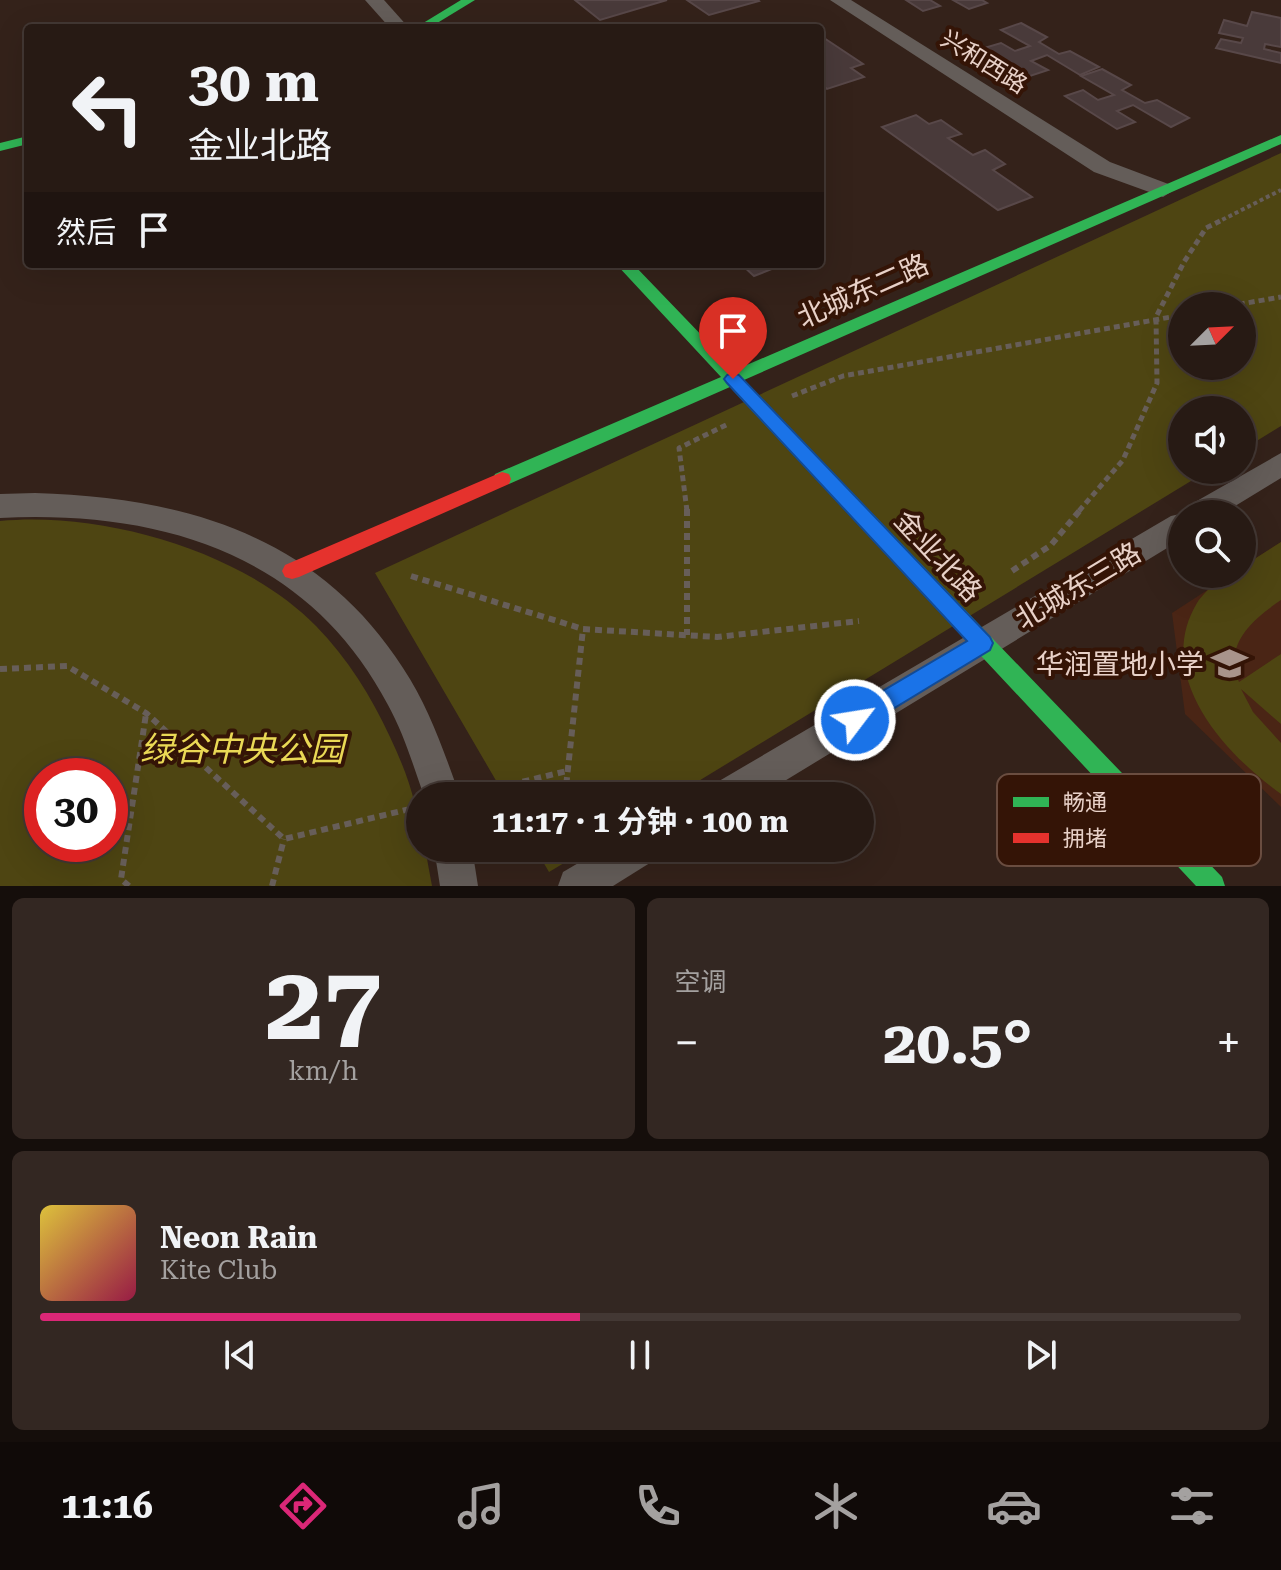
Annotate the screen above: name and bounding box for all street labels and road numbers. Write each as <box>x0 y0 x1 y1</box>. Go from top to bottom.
street label: 兴和西路 <box>936 25 1032 99</box>
street label: 北城东二路 <box>792 247 934 335</box>
street label: 金业北路 <box>888 504 988 608</box>
street label: 北城东三路 <box>1009 536 1147 636</box>

